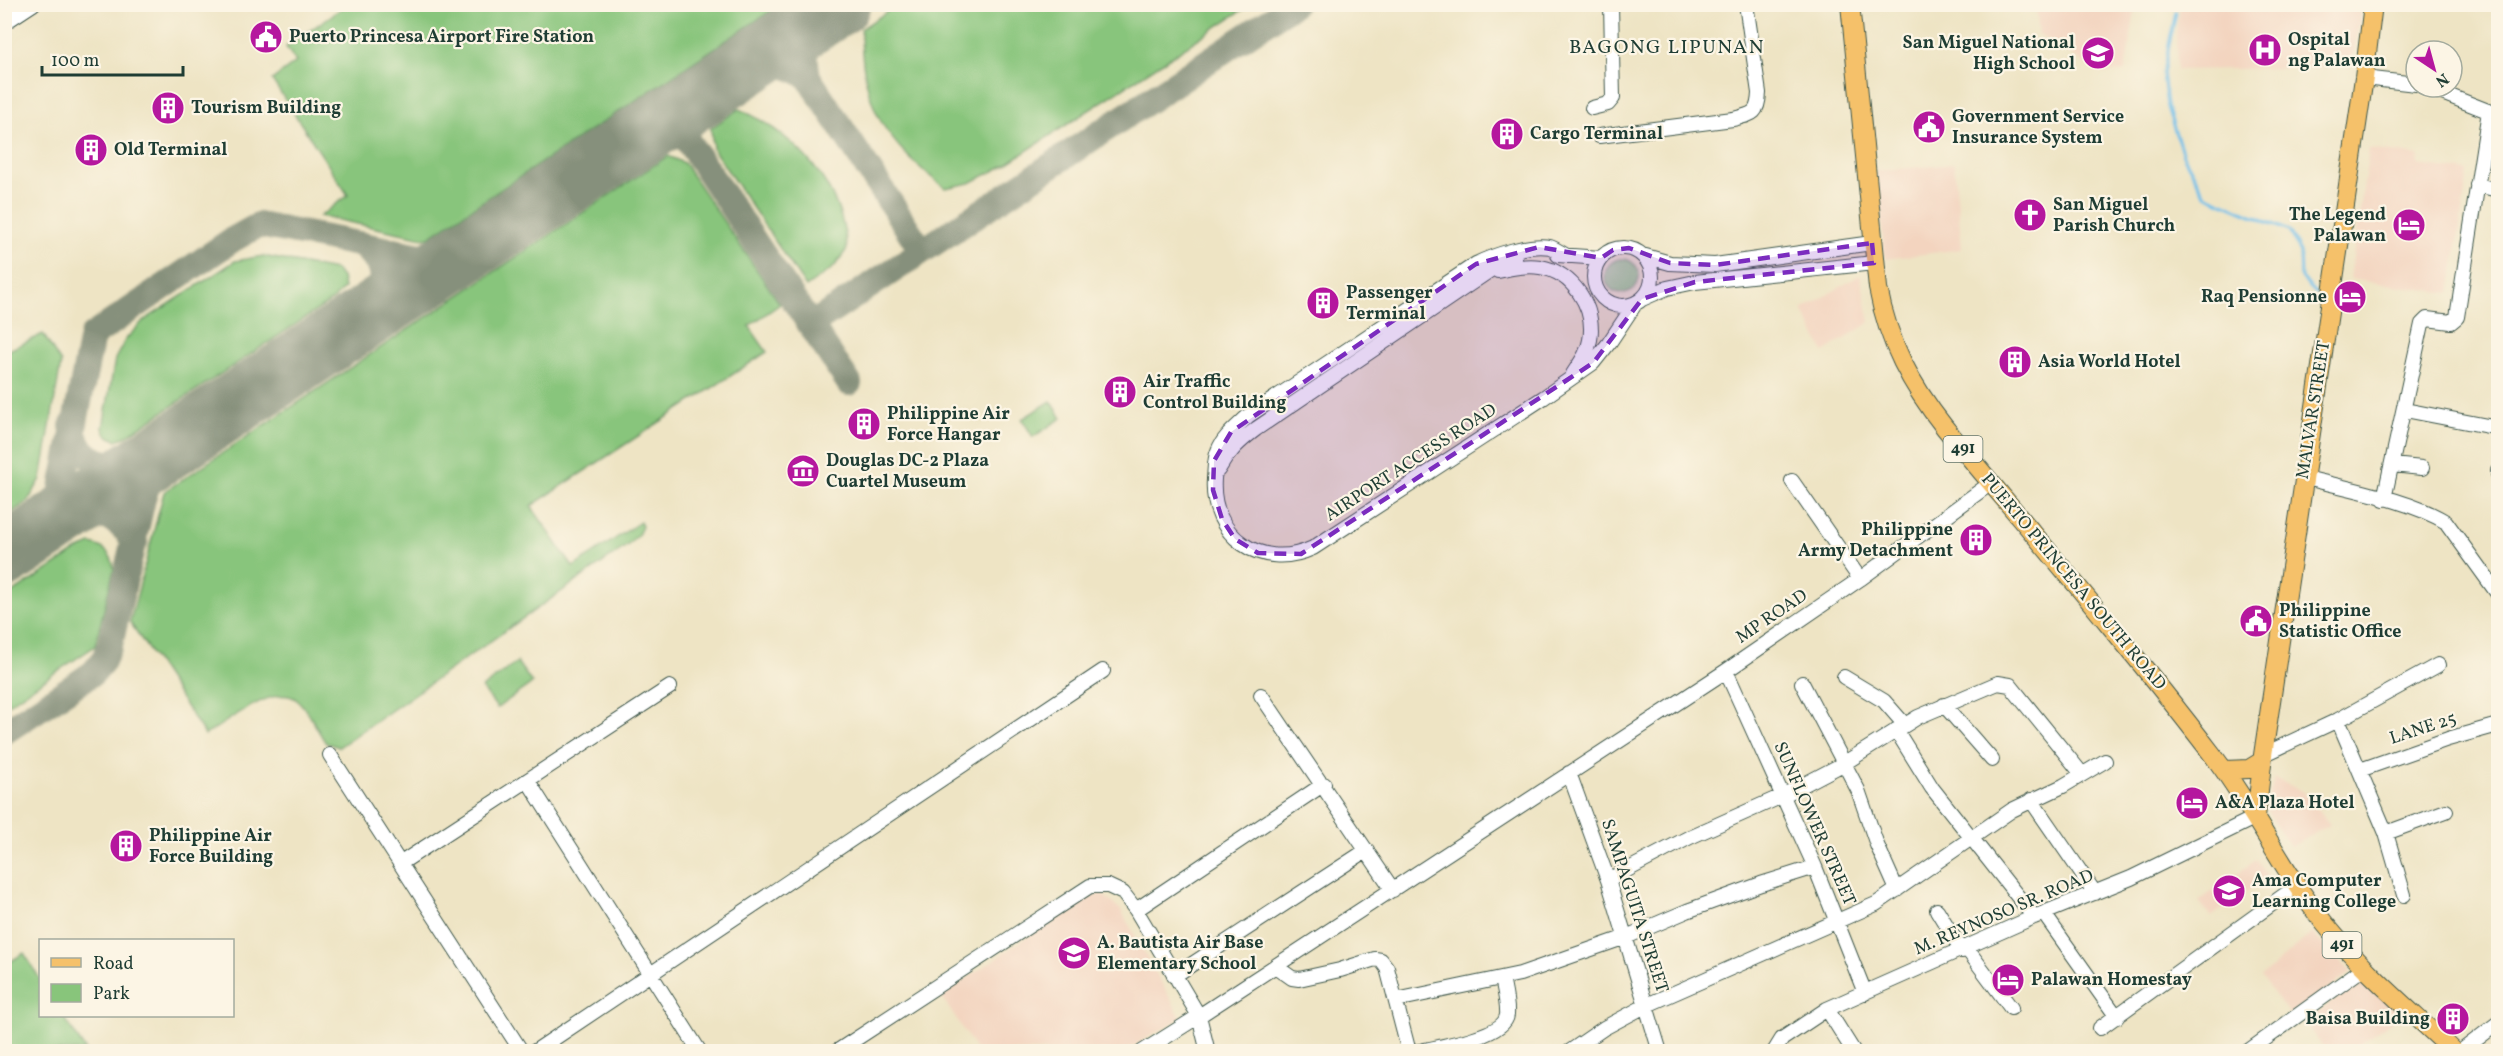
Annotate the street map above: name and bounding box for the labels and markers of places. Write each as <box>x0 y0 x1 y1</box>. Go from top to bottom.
public building icon: Puerto Princesa Airport Fire Station <box>248 19 284 55</box>
place label: Puerto Princesa Airport Fire Station <box>289 25 594 50</box>
place label: Ospital ng Palawan <box>2288 28 2386 74</box>
place label: San Miguel National High School <box>1903 31 2075 77</box>
hospital icon: Ospital ng Palawan <box>2247 32 2283 68</box>
school or university icon: San Miguel National High School <box>2080 35 2116 71</box>
building icon: Tourism Building <box>150 90 186 126</box>
place label: Tourism Building <box>191 96 341 121</box>
place label: Government Service Insurance System <box>1952 105 2124 151</box>
public building icon: Government Service Insurance System <box>1911 109 1947 145</box>
building icon: Cargo Terminal <box>1489 116 1525 152</box>
place label: Cargo Terminal <box>1530 122 1663 147</box>
building icon: Old Terminal <box>73 132 109 168</box>
place label: Old Terminal <box>114 138 227 163</box>
place label: San Miguel Parish Church <box>2053 193 2176 239</box>
church icon: San Miguel Parish Church <box>2012 197 2048 233</box>
place label: The Legend Palawan <box>2289 203 2386 249</box>
hotel icon: The Legend Palawan <box>2391 207 2427 243</box>
hotel icon: Raq Pensionne <box>2332 279 2368 315</box>
place label: Passenger Terminal <box>1346 281 1433 327</box>
building icon: Passenger Terminal <box>1305 285 1341 321</box>
place label: Raq Pensionne <box>2201 285 2327 310</box>
building icon: Asia World Hotel <box>1997 344 2033 380</box>
place label: Asia World Hotel <box>2038 350 2181 375</box>
place label: Air Traffic Control Building <box>1143 370 1286 416</box>
building icon: Air Traffic Control Building <box>1102 374 1138 410</box>
place label: Philippine Air Force Hangar <box>887 402 1010 448</box>
building icon: Philippine Air Force Hangar <box>846 406 882 442</box>
place label: Douglas DC-2 Plaza Cuartel Museum <box>826 449 989 495</box>
museum icon: Douglas DC-2 Plaza Cuartel Museum <box>785 453 821 489</box>
place label: Philippine Army Detachment <box>1798 518 1953 564</box>
building icon: Philippine Army Detachment <box>1958 522 1994 558</box>
place label: Philippine Statistic Office <box>2279 599 2402 645</box>
public building icon: Philippine Statistic Office <box>2238 603 2274 639</box>
hotel icon: A&A Plaza Hotel <box>2174 785 2210 821</box>
place label: A&A Plaza Hotel <box>2215 791 2355 816</box>
place label: Philippine Air Force Building <box>149 824 273 870</box>
building icon: Philippine Air Force Building <box>108 828 144 864</box>
place label: Ama Computer Learning College <box>2252 869 2396 915</box>
school or university icon: Ama Computer Learning College <box>2211 873 2247 909</box>
place label: A. Bautista Air Base Elementary School <box>1097 931 1263 977</box>
school or university icon: A. Bautista Air Base Elementary School <box>1056 935 1092 971</box>
hotel icon: Palawan Homestay <box>1990 962 2026 998</box>
place label: Palawan Homestay <box>2031 968 2192 993</box>
building icon: Baisa Building <box>2435 1001 2471 1037</box>
place label: Baisa Building <box>2305 1007 2430 1032</box>

